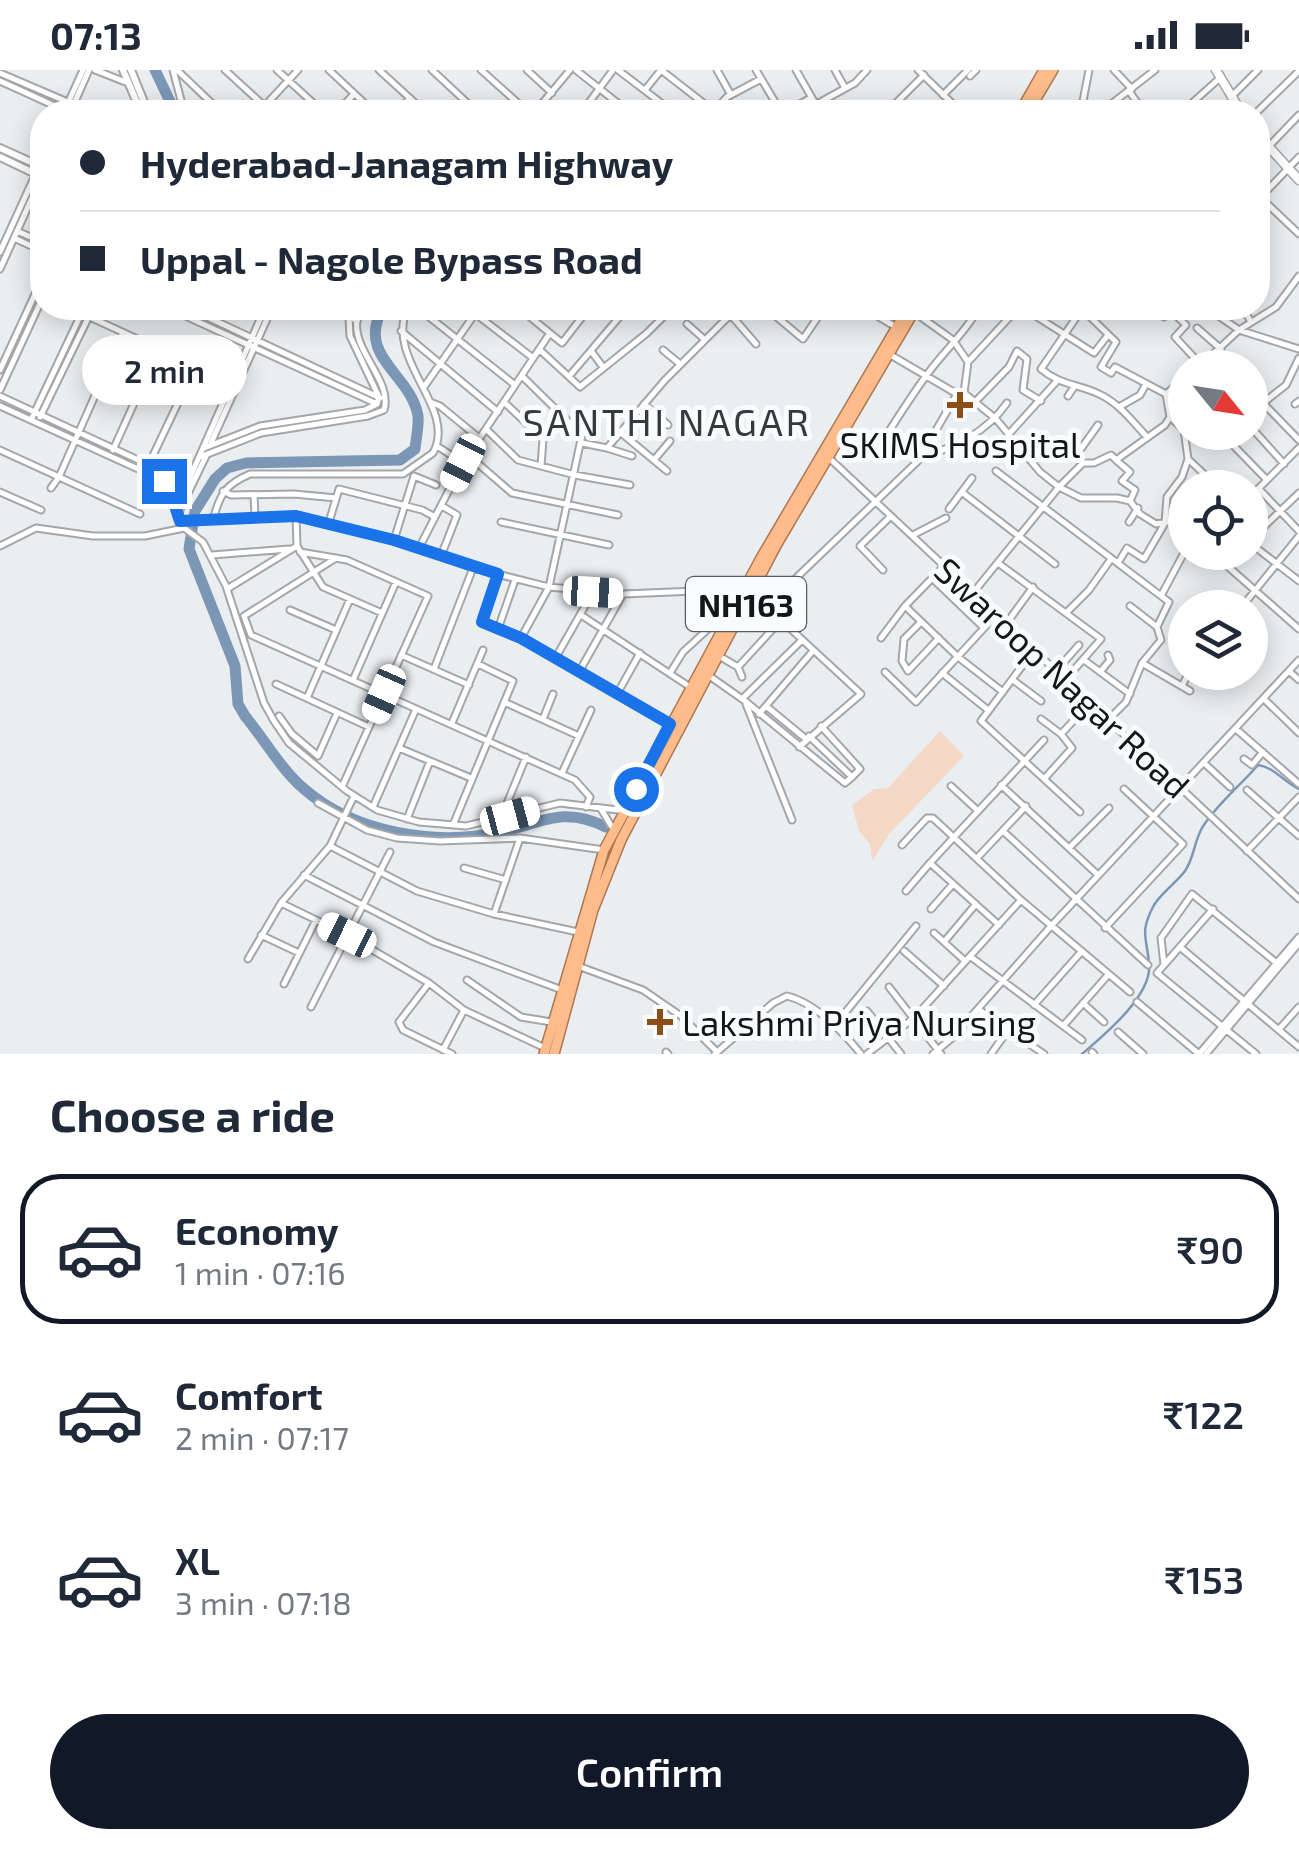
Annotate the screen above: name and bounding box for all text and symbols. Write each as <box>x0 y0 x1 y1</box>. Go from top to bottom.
text: 07:13 <box>50 12 142 58</box>
text: Hyderabad-Janagam Highway <box>140 140 673 186</box>
text: Uppal - Nagole Bypass Road <box>140 236 643 282</box>
callout: 2 min <box>81 336 246 406</box>
north arrow <box>1168 350 1268 450</box>
map controls <box>1168 350 1268 690</box>
text: 2 min <box>124 351 205 389</box>
marker: SKIMS Hospital <box>947 392 973 418</box>
district label: SANTHI NAGAR <box>523 398 811 444</box>
place label: SKIMS Hospital <box>840 423 1081 465</box>
car <box>436 429 490 497</box>
route end <box>142 459 187 504</box>
button: locate <box>1168 470 1268 570</box>
street label: Swaroop Nagar Road <box>927 548 1199 806</box>
car <box>562 575 624 609</box>
road number: NH163 <box>686 577 806 631</box>
button: layers <box>1168 590 1268 690</box>
car <box>358 660 410 728</box>
route start <box>614 767 659 812</box>
car <box>477 794 543 838</box>
car <box>313 908 381 962</box>
place label: Lakshmi Priya Nursing <box>682 1001 1036 1043</box>
marker: Lakshmi Priya Nursing <box>647 1009 673 1035</box>
text: Choose a ride <box>50 1087 335 1141</box>
icon: car <box>55 1204 145 1294</box>
text: Economy <box>175 1207 339 1253</box>
text: ₹90 <box>1176 1226 1244 1272</box>
text: 1 min · 07:16 <box>175 1253 346 1291</box>
icon: car <box>55 1369 145 1459</box>
text: Comfort <box>175 1372 323 1418</box>
text: ₹122 <box>1162 1391 1244 1437</box>
text: 2 min · 07:17 <box>175 1418 349 1456</box>
icon: car <box>55 1534 145 1624</box>
text: XL <box>175 1537 220 1583</box>
text: ₹153 <box>1164 1556 1244 1602</box>
text: 3 min · 07:18 <box>175 1583 352 1621</box>
button: Confirm <box>50 1714 1249 1829</box>

